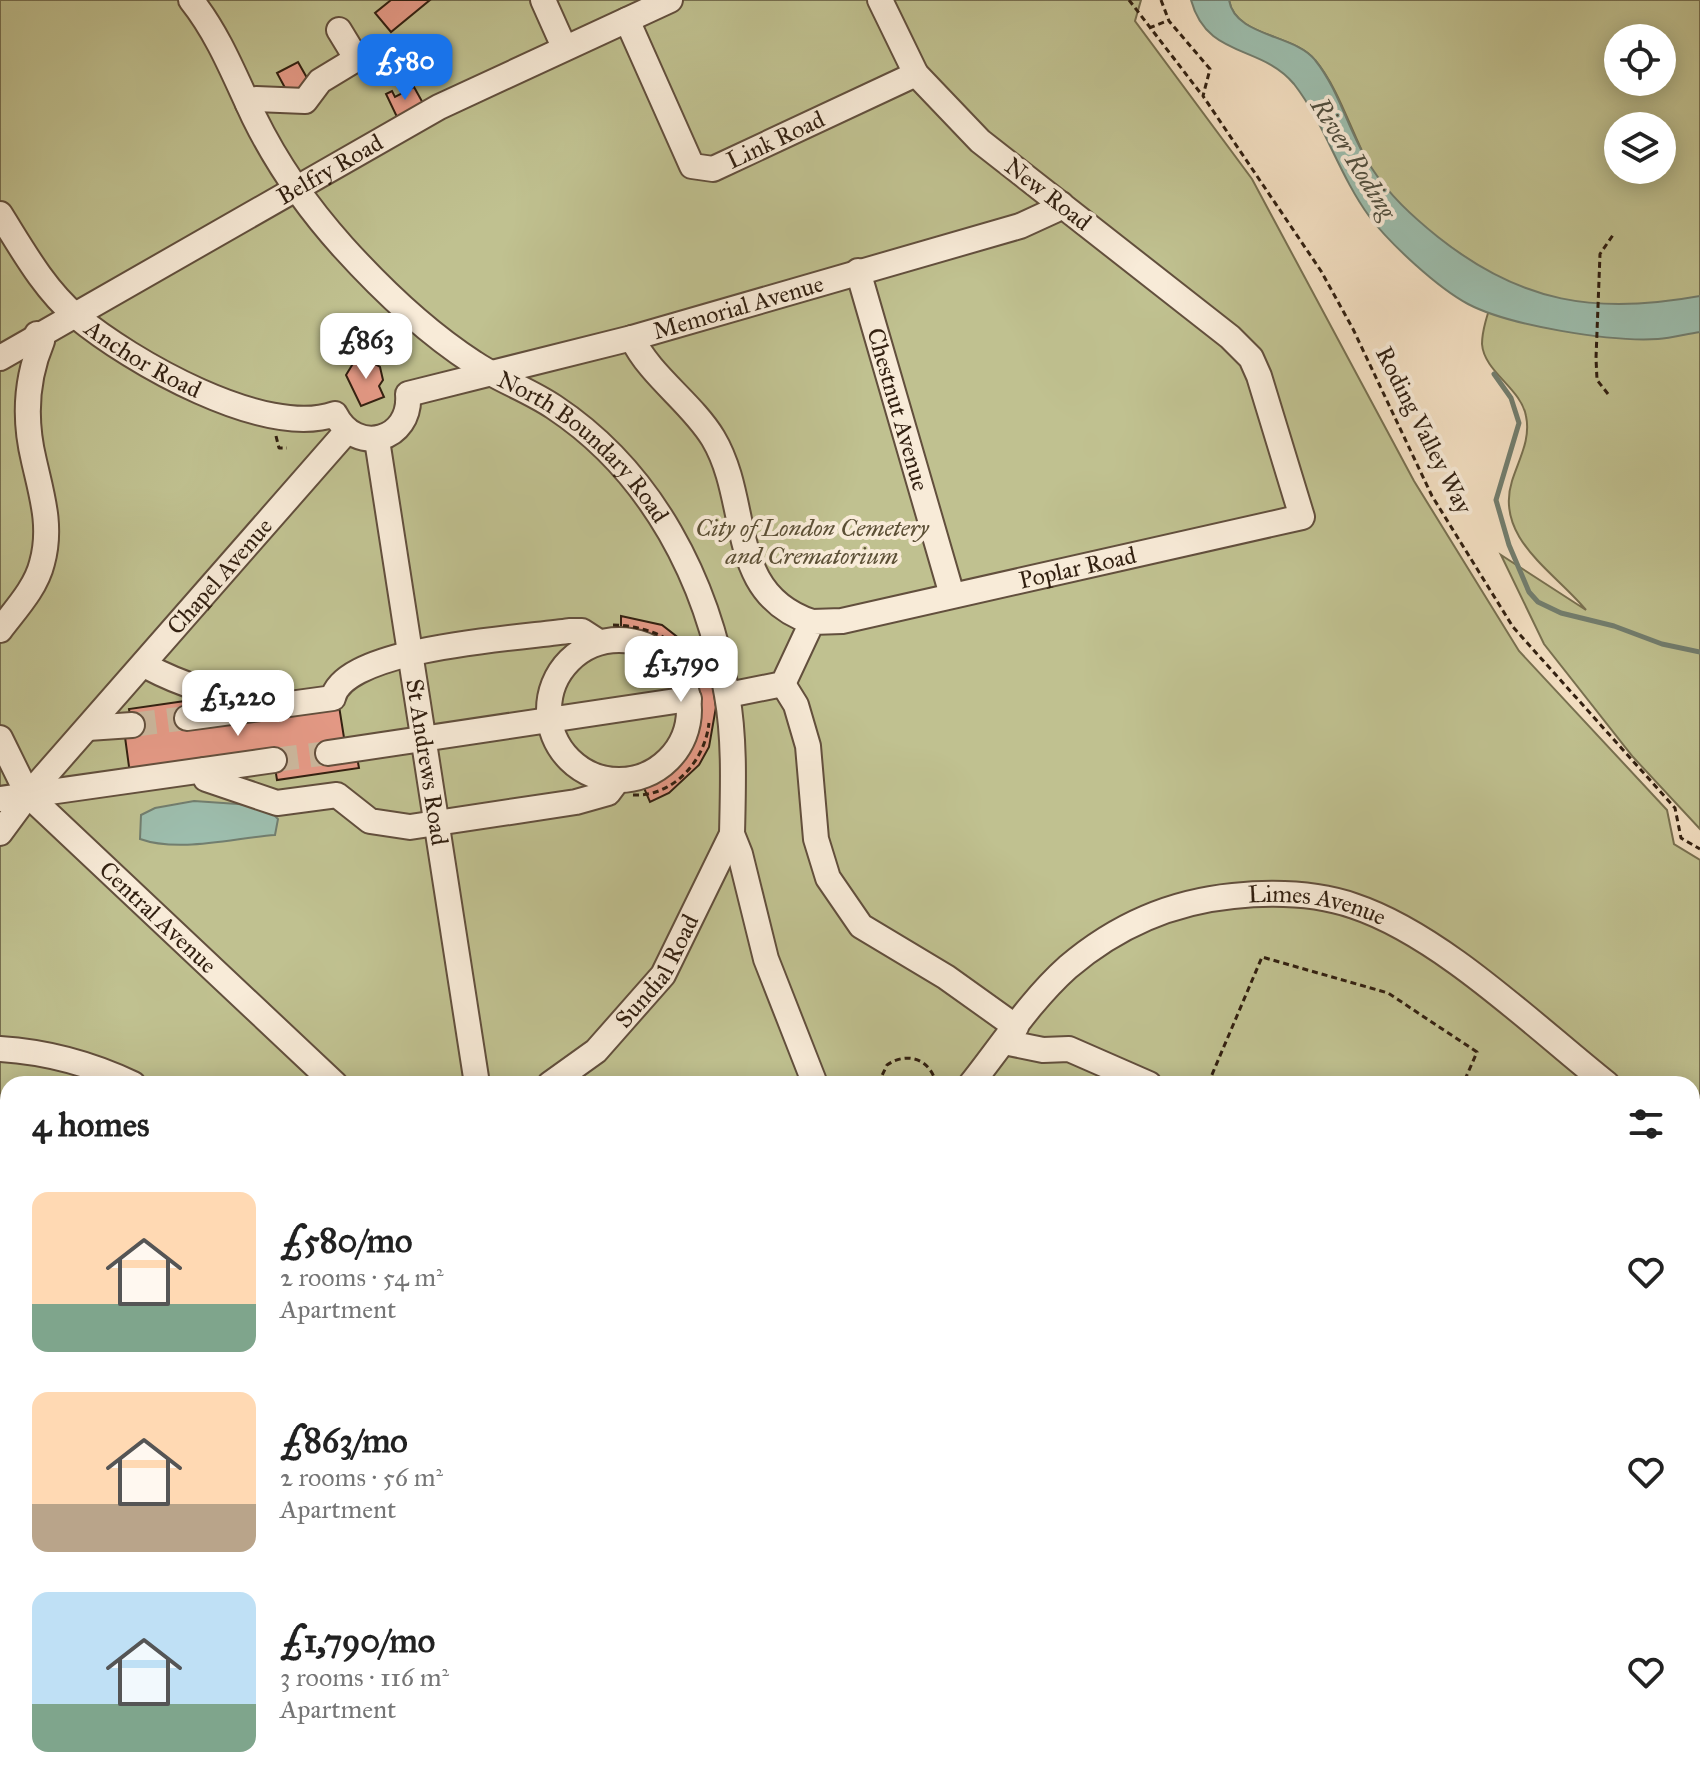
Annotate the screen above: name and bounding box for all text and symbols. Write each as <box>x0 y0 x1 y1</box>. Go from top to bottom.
map controls <box>1604 24 1676 184</box>
button: locate <box>1604 24 1676 96</box>
pin: £580 <box>358 34 452 102</box>
text: £580 <box>375 44 435 76</box>
water label: River Roding <box>1304 91 1405 226</box>
street label: Link Road <box>722 104 829 176</box>
button: layers <box>1604 112 1676 184</box>
street label: Belfry Road <box>272 127 388 211</box>
street label: New Road <box>999 151 1097 237</box>
street label: Memorial Avenue <box>649 268 827 346</box>
street label: Anchor Road <box>78 313 206 405</box>
pin: £863 <box>319 313 413 381</box>
text: £863 <box>338 323 394 355</box>
street label: Chestnut Avenue <box>860 324 936 494</box>
street label: Roding Valley Way <box>1369 341 1479 519</box>
street label: North Boundary Road <box>492 364 675 529</box>
street label: Chapel Avenue <box>160 512 279 641</box>
park label: City of London Cemetery and Crematorium <box>695 513 930 571</box>
street label: Poplar Road <box>1016 540 1139 596</box>
pin: £1,790 <box>616 636 746 704</box>
text: £1,790 <box>643 646 719 678</box>
pin: £1,220 <box>173 670 303 738</box>
street label: St Andrews Road <box>399 677 455 848</box>
text: £1,220 <box>200 680 276 712</box>
street label: Central Avenue <box>93 855 223 980</box>
street label: Limes Avenue <box>1247 879 1391 932</box>
street label: Sundial Road <box>608 909 705 1034</box>
icon: filters <box>1624 1102 1668 1146</box>
text: 4 homes <box>32 1104 149 1145</box>
text: £580/mo <box>280 1220 412 1261</box>
icon: home <box>96 1224 192 1320</box>
icon: heart <box>1624 1250 1668 1294</box>
text: 2 rooms · 54 m² <box>280 1261 444 1293</box>
text: Apartment <box>280 1293 396 1325</box>
text: £863/mo <box>280 1420 408 1461</box>
icon: home <box>96 1424 192 1520</box>
icon: heart <box>1624 1450 1668 1494</box>
text: 2 rooms · 56 m² <box>280 1461 443 1493</box>
text: Apartment <box>280 1493 396 1525</box>
text: £1,790/mo <box>280 1620 435 1661</box>
icon: home <box>96 1624 192 1720</box>
icon: heart <box>1624 1650 1668 1694</box>
text: 3 rooms · 116 m² <box>280 1661 449 1693</box>
text: Apartment <box>280 1693 396 1725</box>

